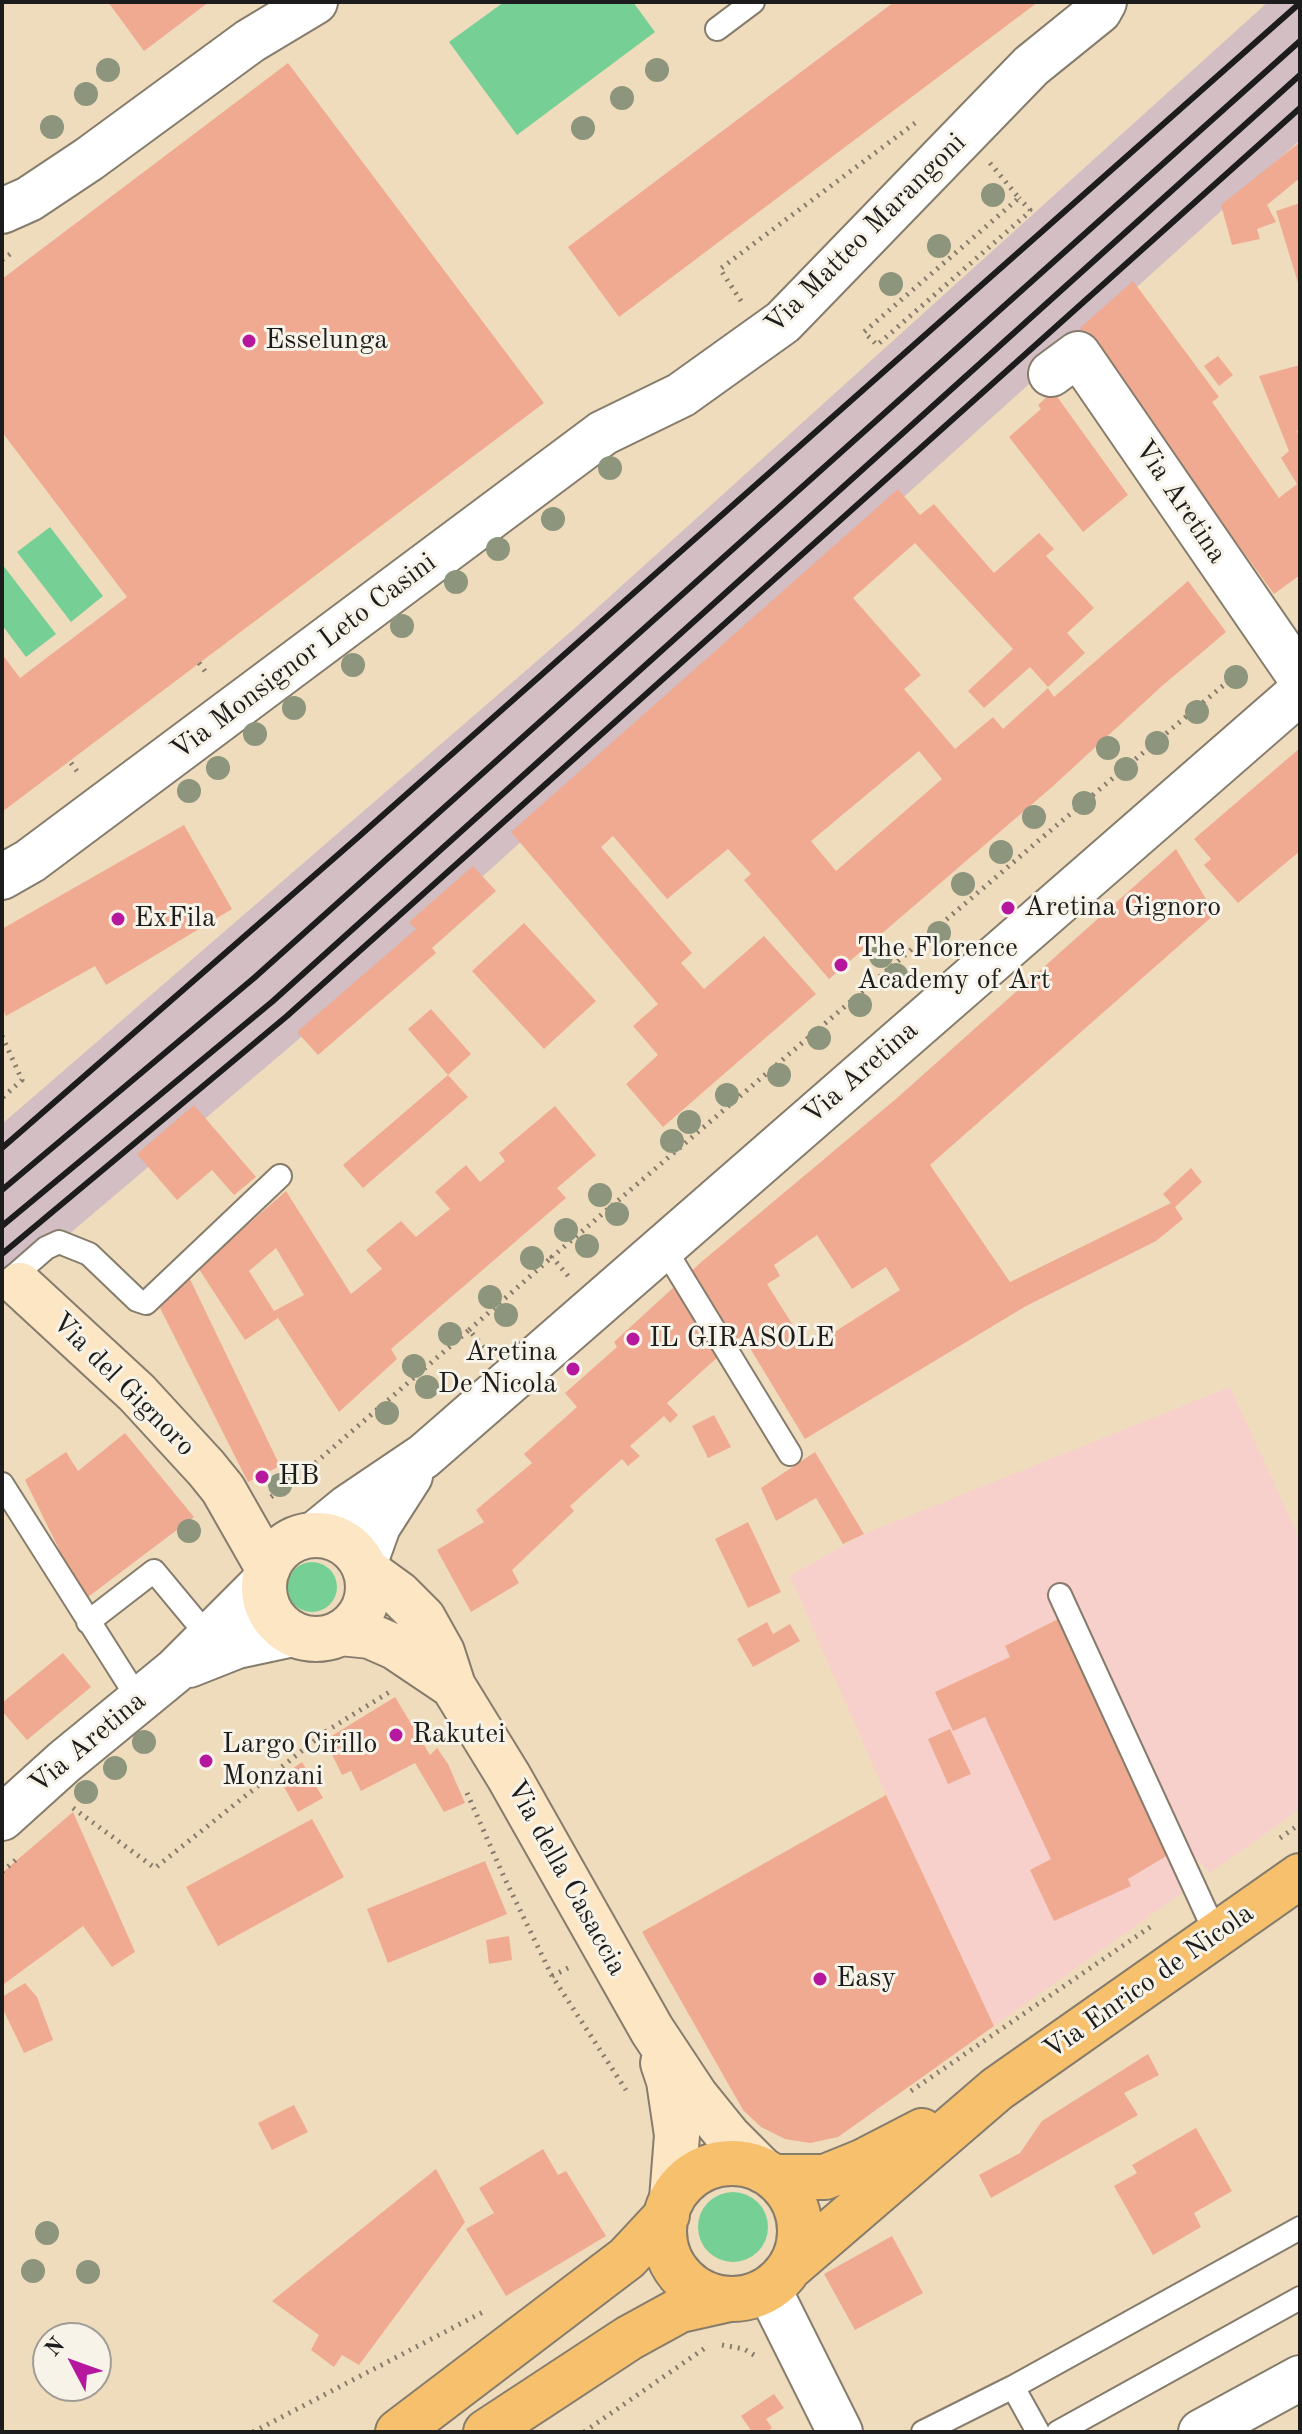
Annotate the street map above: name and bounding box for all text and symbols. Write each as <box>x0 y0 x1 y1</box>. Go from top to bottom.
street label: Via Matteo Marangoni <box>758 126 974 342</box>
place label: Esselunga <box>265 324 388 358</box>
marker: Esselunga <box>240 332 258 350</box>
street label: Via Aretina <box>1126 434 1234 570</box>
street label: Via Monsignor Leto Casini <box>165 546 443 768</box>
place label: Aretina Gignoro <box>1024 891 1221 925</box>
marker: Aretina Gignoro <box>999 899 1017 917</box>
place label: ExFila <box>134 902 216 936</box>
marker: ExFila <box>109 910 127 928</box>
place label: The Florence Academy of Art <box>857 932 1050 998</box>
marker: The Florence Academy of Art <box>832 956 850 974</box>
street label: Via Aretina <box>797 1014 925 1132</box>
street label: Via del Gignoro <box>44 1306 202 1464</box>
place label: IL GIRASOLE <box>649 1322 834 1356</box>
marker: IL GIRASOLE <box>624 1330 642 1348</box>
place label: Aretina De Nicola <box>438 1336 557 1402</box>
marker: Aretina De Nicola <box>564 1360 582 1378</box>
place label: HB <box>278 1460 319 1494</box>
marker: HB <box>253 1468 271 1486</box>
street label: Via Aretina <box>23 1685 153 1801</box>
place label: Rakutei <box>412 1718 506 1752</box>
marker: Rakutei <box>387 1726 405 1744</box>
place label: Largo Cirillo Monzani <box>222 1728 377 1794</box>
marker: Largo Cirillo Monzani <box>197 1752 215 1770</box>
street label: Via della Casaccia <box>498 1774 634 1982</box>
street label: Via Enrico de Nicola <box>1037 1897 1261 2067</box>
place label: Easy <box>836 1962 896 1996</box>
marker: Easy <box>811 1970 829 1988</box>
north arrow <box>32 2322 112 2402</box>
text: N <box>42 2334 69 2361</box>

